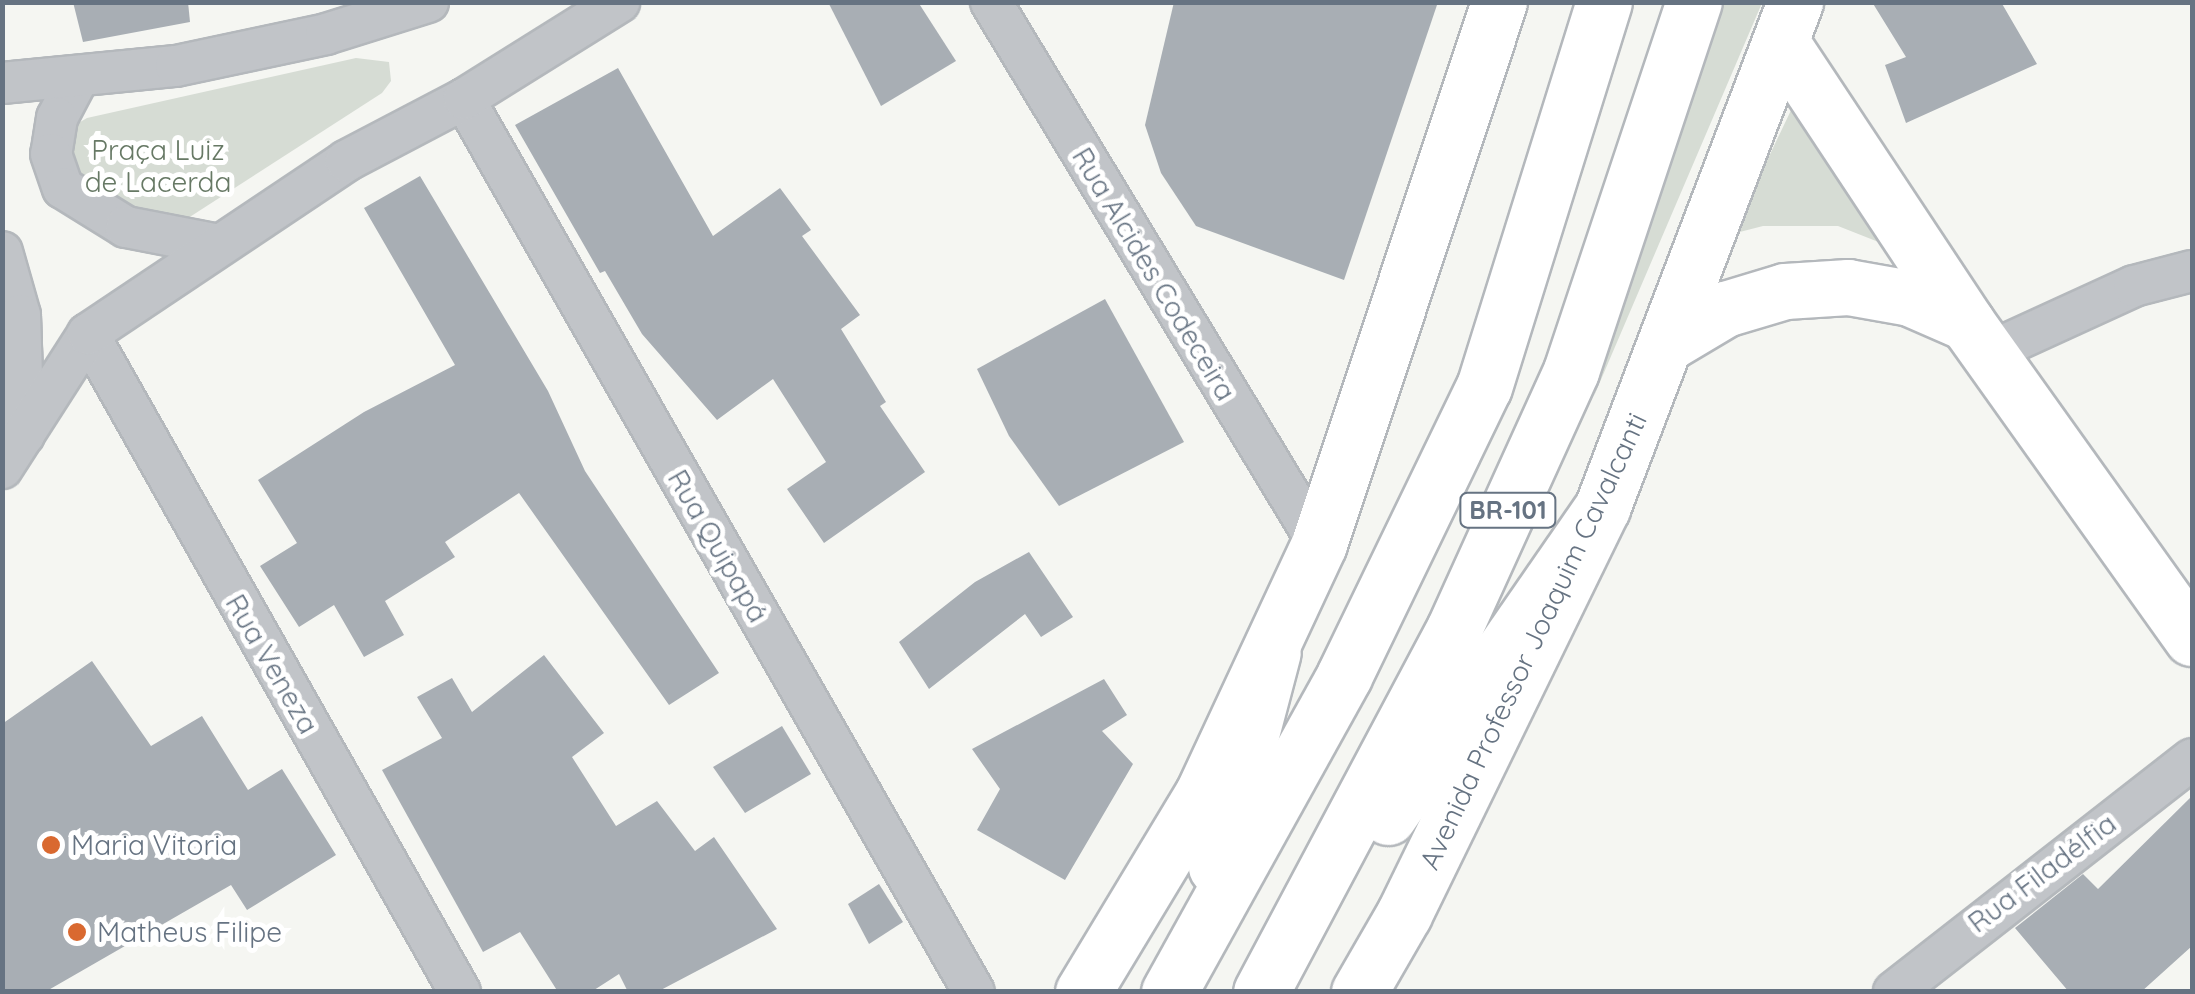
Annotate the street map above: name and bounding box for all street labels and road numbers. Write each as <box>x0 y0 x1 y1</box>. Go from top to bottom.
street label: Rua Alcides Codeceira <box>1065 141 1243 407</box>
street label: Avenida Professor Joaquim Cavalcanti <box>1412 407 1654 875</box>
street label: Rua Quipapá <box>661 464 775 628</box>
road number: BR-101 <box>1458 490 1558 530</box>
street label: Rua Veneza <box>219 588 325 740</box>
street label: Rua Filadélfia <box>1961 806 2123 940</box>

